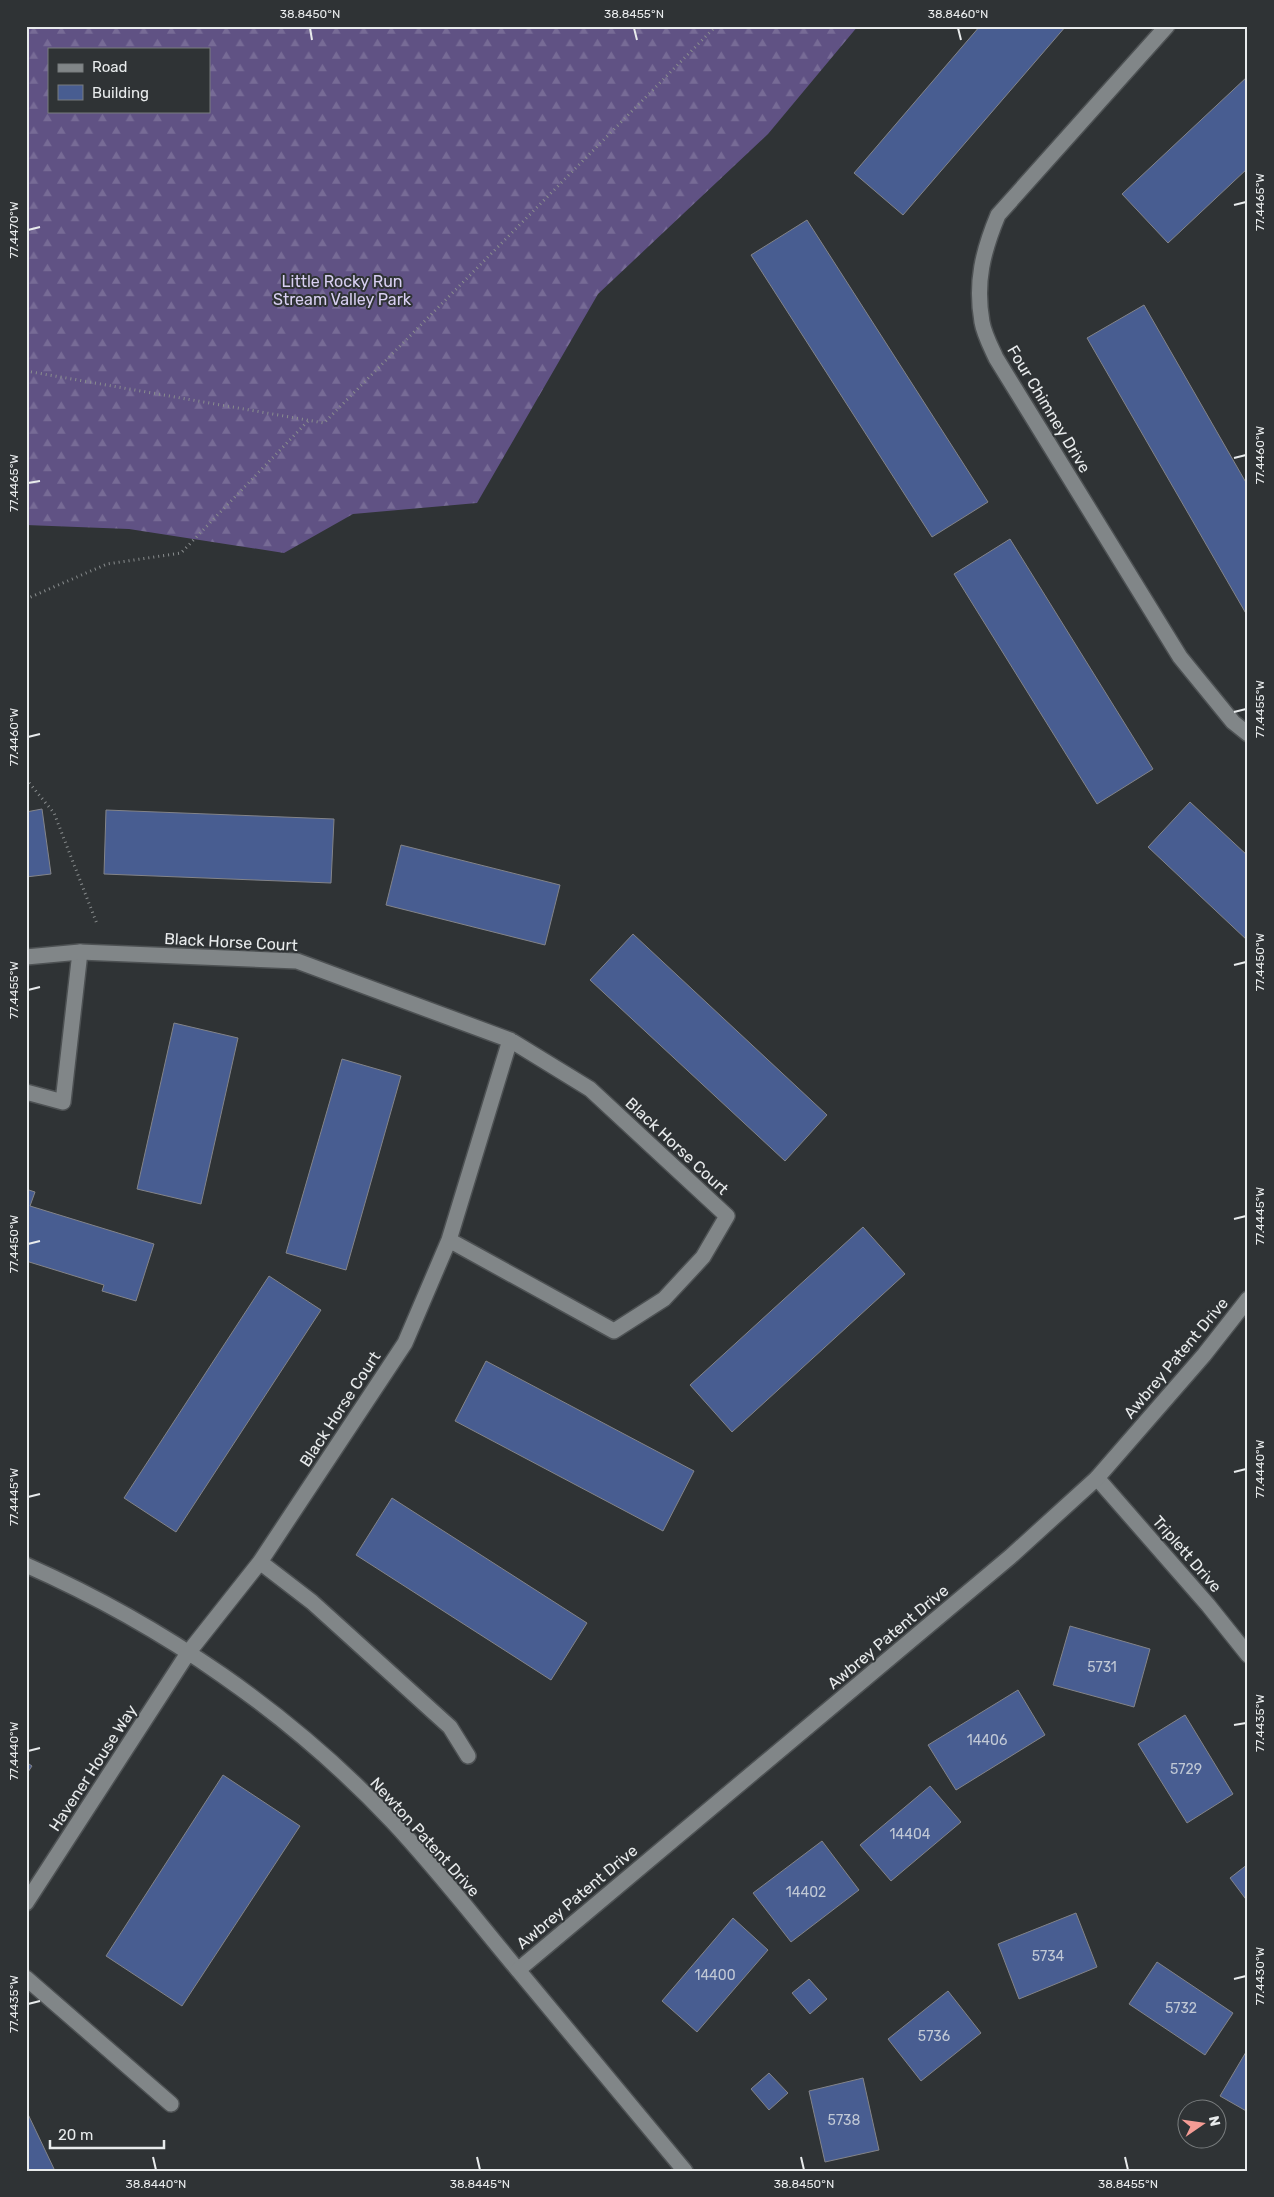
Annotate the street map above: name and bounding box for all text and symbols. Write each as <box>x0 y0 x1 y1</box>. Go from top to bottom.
text: 38.8450°N <box>280 7 340 21</box>
text: 38.8455°N <box>604 7 664 21</box>
text: 38.8460°N <box>928 7 988 21</box>
legend <box>48 48 210 112</box>
text: Road <box>92 58 128 76</box>
text: Building <box>92 84 149 102</box>
text: 77.4465°W <box>1253 173 1267 231</box>
text: 77.4470°W <box>7 201 21 259</box>
park label: Little Rocky Run Stream Valley Park <box>273 272 412 309</box>
street label: Four Chimney Drive <box>1003 342 1095 476</box>
text: 77.4460°W <box>1253 425 1267 484</box>
text: 77.4465°W <box>7 454 21 512</box>
text: 77.4455°W <box>1253 680 1267 738</box>
text: 77.4460°W <box>7 707 21 766</box>
street label: Black Horse Court <box>164 929 298 955</box>
text: 77.4450°W <box>1253 932 1267 991</box>
text: 77.4455°W <box>7 961 21 1019</box>
street label: Black Horse Court <box>622 1093 732 1199</box>
text: 77.4445°W <box>1253 1187 1267 1245</box>
text: 77.4450°W <box>7 1214 21 1273</box>
street label: Awbrey Patent Drive <box>1120 1294 1232 1422</box>
street label: Black Horse Court <box>296 1348 384 1470</box>
text: 77.4440°W <box>1253 1439 1267 1498</box>
text: 77.4445°W <box>7 1468 21 1526</box>
street label: Triplett Drive <box>1149 1512 1225 1596</box>
street label: Awbrey Patent Drive <box>824 1581 952 1693</box>
house number: 5731 <box>1087 1659 1117 1676</box>
text: 77.4435°W <box>1253 1694 1267 1752</box>
street label: Havener House Way <box>45 1701 141 1835</box>
text: 77.4440°W <box>7 1721 21 1780</box>
house number: 14406 <box>967 1732 1007 1749</box>
house number: 5729 <box>1170 1761 1202 1778</box>
street label: Newton Patent Drive <box>366 1773 484 1901</box>
house number: 14404 <box>890 1826 931 1843</box>
street label: Awbrey Patent Drive <box>513 1841 641 1953</box>
house number: 14402 <box>786 1884 826 1901</box>
text: 77.4430°W <box>1253 1946 1267 2005</box>
house number: 5734 <box>1032 1948 1065 1965</box>
house number: 14400 <box>694 1967 736 1984</box>
text: 77.4435°W <box>7 1975 21 2033</box>
house number: 5732 <box>1165 2000 1197 2017</box>
house number: 5736 <box>918 2028 950 2045</box>
north arrow <box>1176 2100 1226 2150</box>
house number: 5738 <box>828 2112 860 2129</box>
text: N <box>1205 2114 1224 2128</box>
scale bar <box>50 2117 164 2149</box>
text: 20 m <box>58 2126 93 2144</box>
text: 38.8440°N <box>126 2177 186 2191</box>
text: 38.8445°N <box>450 2177 510 2191</box>
text: 38.8450°N <box>774 2177 834 2191</box>
text: 38.8455°N <box>1098 2177 1158 2191</box>

